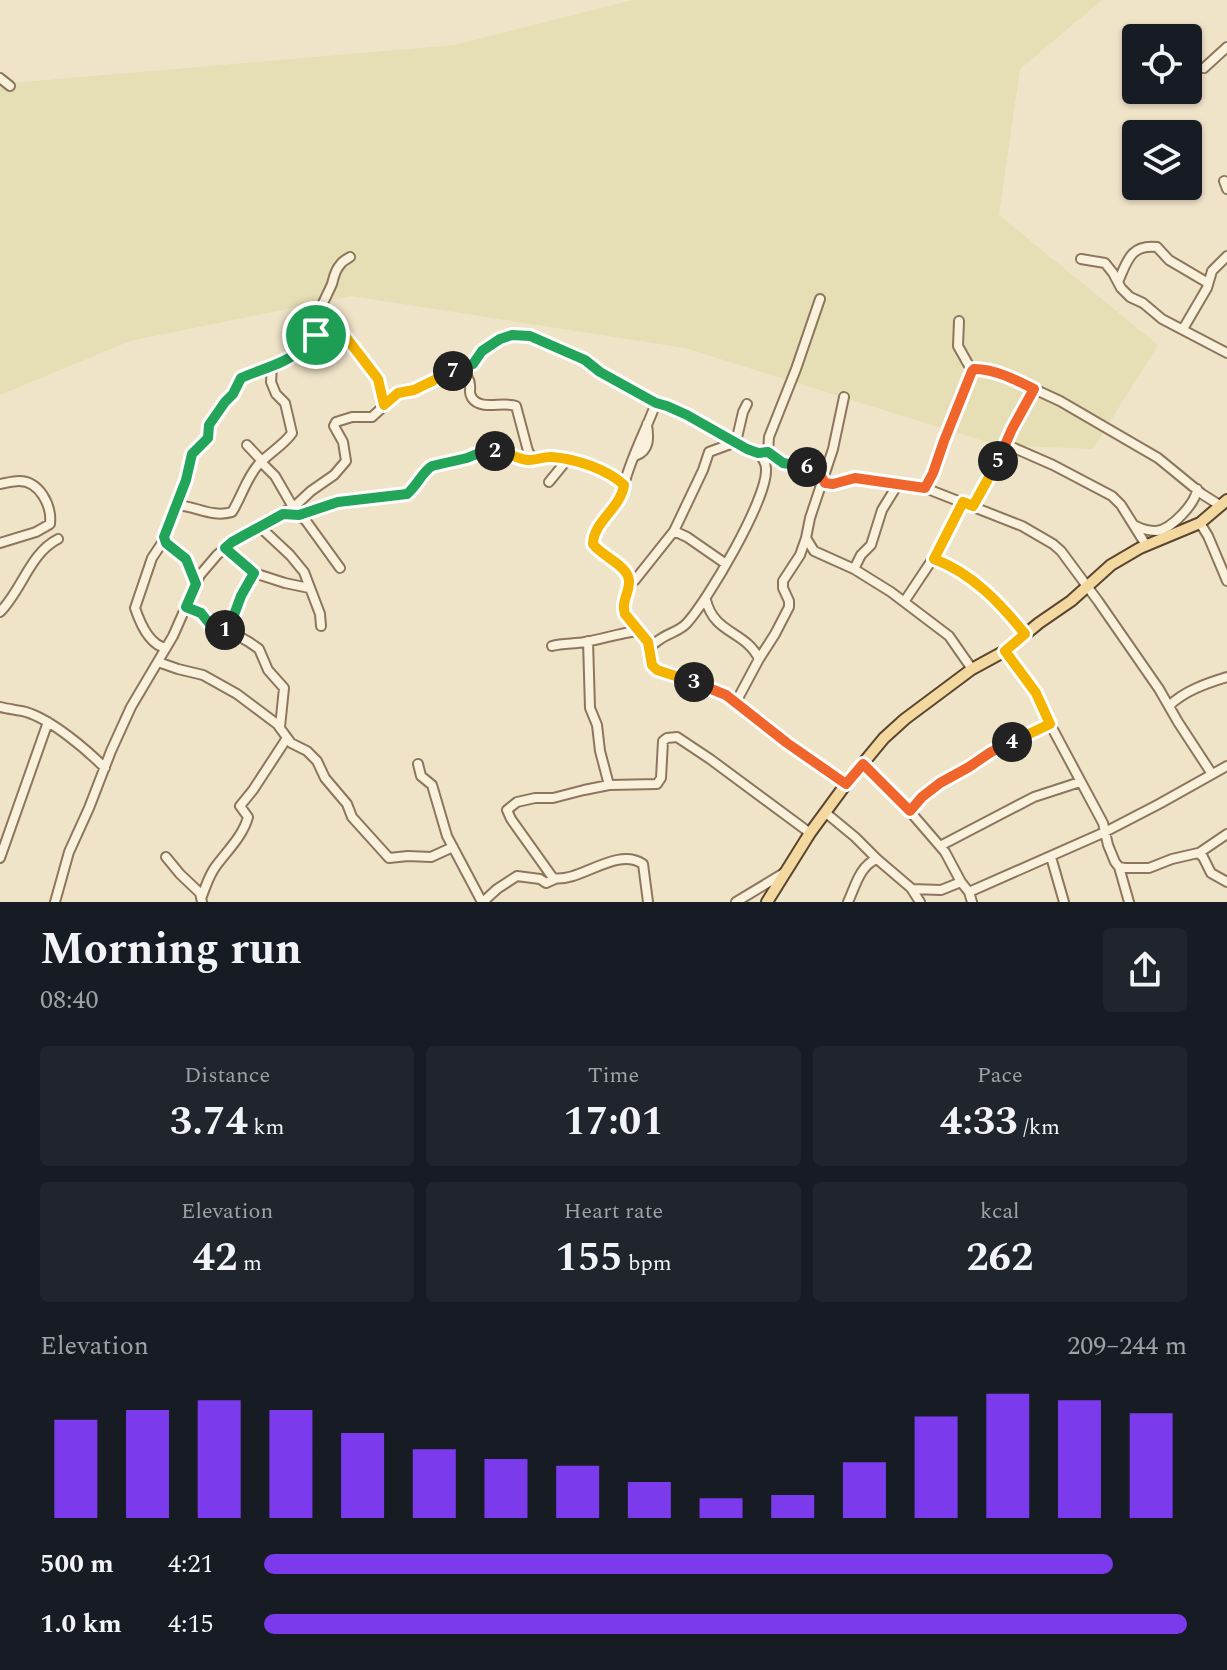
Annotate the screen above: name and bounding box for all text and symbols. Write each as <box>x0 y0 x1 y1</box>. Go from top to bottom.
map controls <box>1122 24 1202 200</box>
button: locate <box>1122 24 1202 104</box>
button: layers <box>1122 120 1202 200</box>
pin <box>282 301 350 369</box>
icon: arrive <box>294 313 338 357</box>
pin: 7 <box>433 351 473 391</box>
text: 7 <box>447 354 459 387</box>
pin: 2 <box>475 431 515 471</box>
text: 2 <box>489 434 501 467</box>
pin: 5 <box>978 441 1018 481</box>
text: 5 <box>992 444 1004 477</box>
pin: 6 <box>787 447 827 487</box>
text: 6 <box>801 450 813 483</box>
pin: 1 <box>205 610 245 650</box>
text: 1 <box>219 613 231 646</box>
pin: 3 <box>674 662 714 702</box>
text: 3 <box>688 665 700 698</box>
pin: 4 <box>992 722 1032 762</box>
text: 4 <box>1006 725 1018 758</box>
text: Morning run <box>40 916 302 983</box>
button: share <box>1103 928 1187 1012</box>
text: 08:40 <box>40 980 99 1020</box>
text: Distance <box>184 1059 270 1092</box>
text: Time <box>588 1059 639 1092</box>
text: Pace <box>977 1059 1023 1092</box>
text: 3.74 <box>170 1092 248 1153</box>
text: 17:01 <box>563 1092 664 1153</box>
text: 4:33 <box>940 1092 1018 1153</box>
text: km <box>248 1111 285 1144</box>
text: /km <box>1018 1111 1060 1144</box>
text: Elevation <box>181 1195 273 1228</box>
text: Heart rate <box>564 1195 663 1228</box>
text: kcal <box>980 1195 1020 1228</box>
text: 42 <box>193 1228 237 1289</box>
text: 155 <box>555 1228 623 1289</box>
text: 262 <box>966 1228 1033 1289</box>
text: m <box>237 1247 262 1280</box>
text: bpm <box>623 1247 672 1280</box>
text: Elevation <box>40 1326 149 1366</box>
text: 209–244 m <box>1067 1326 1187 1366</box>
text: 500 m <box>40 1544 114 1584</box>
text: 4:21 <box>168 1544 214 1584</box>
text: 1.0 km <box>40 1604 122 1644</box>
text: 4:15 <box>168 1604 214 1644</box>

